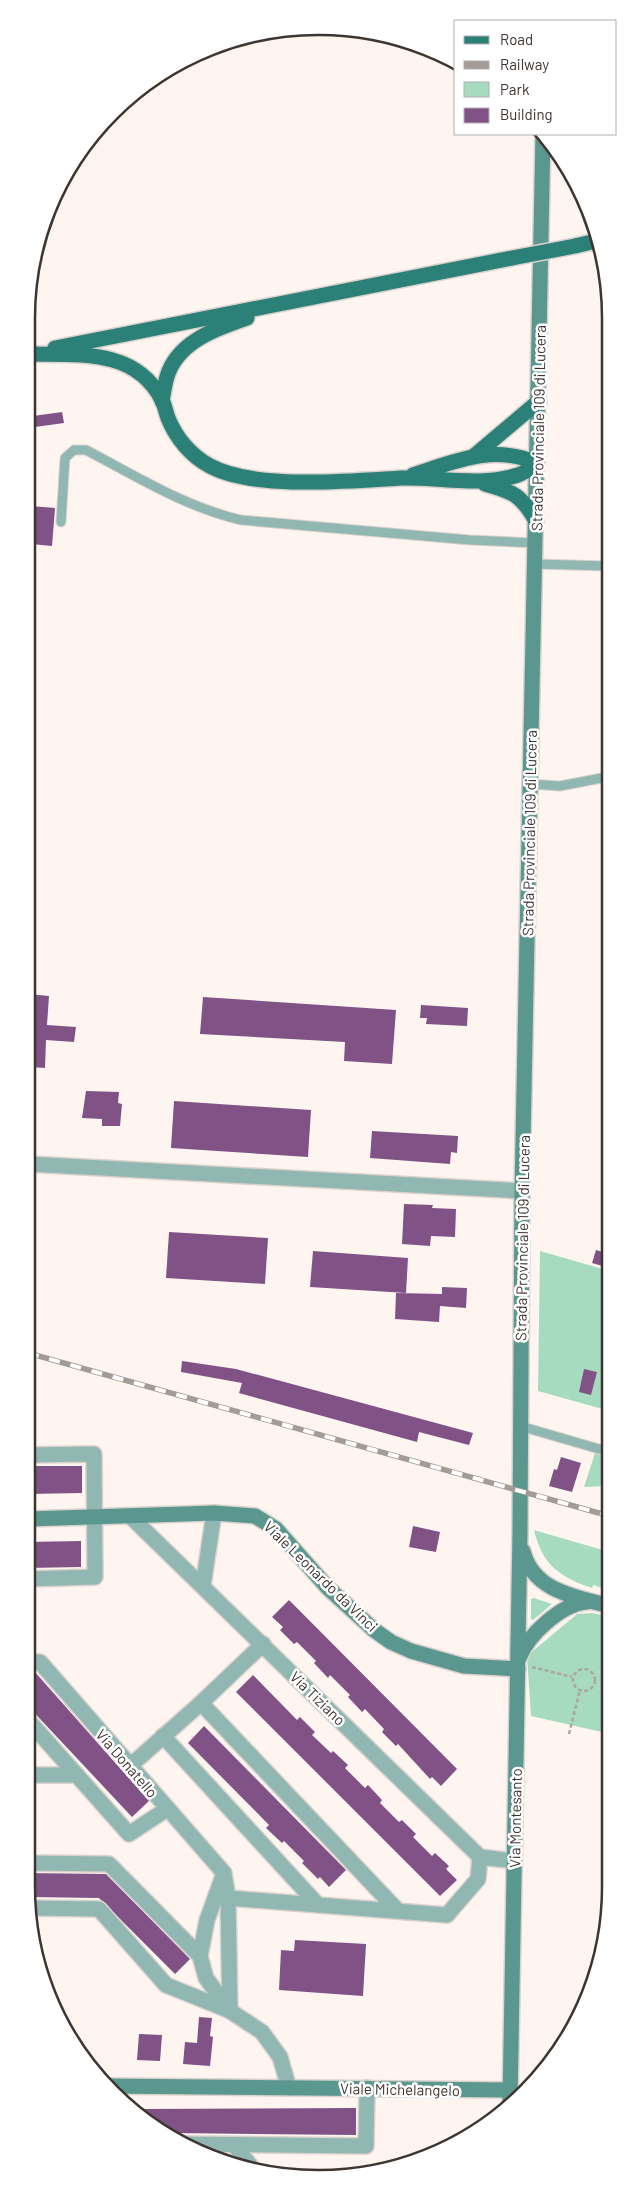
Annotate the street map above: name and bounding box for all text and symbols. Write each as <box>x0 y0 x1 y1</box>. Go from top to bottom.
legend <box>454 20 617 135</box>
text: Road <box>500 30 533 48</box>
text: Railway <box>500 55 549 73</box>
text: Park <box>500 80 530 98</box>
text: Building <box>500 105 553 123</box>
street label: Strada Provinciale 109 di Lucera <box>527 325 549 531</box>
street label: Strada Provinciale 109 di Lucera <box>518 730 540 936</box>
street label: Strada Provinciale 109 di Lucera <box>511 1135 533 1341</box>
street label: Viale Leonardo da Vinci <box>260 1517 382 1635</box>
street label: Via Tiziano <box>287 1667 349 1729</box>
street label: Via Donatello <box>92 1725 162 1801</box>
street label: Via Montesanto <box>505 1768 525 1868</box>
street label: Viale Michelangelo <box>340 2079 460 2099</box>

